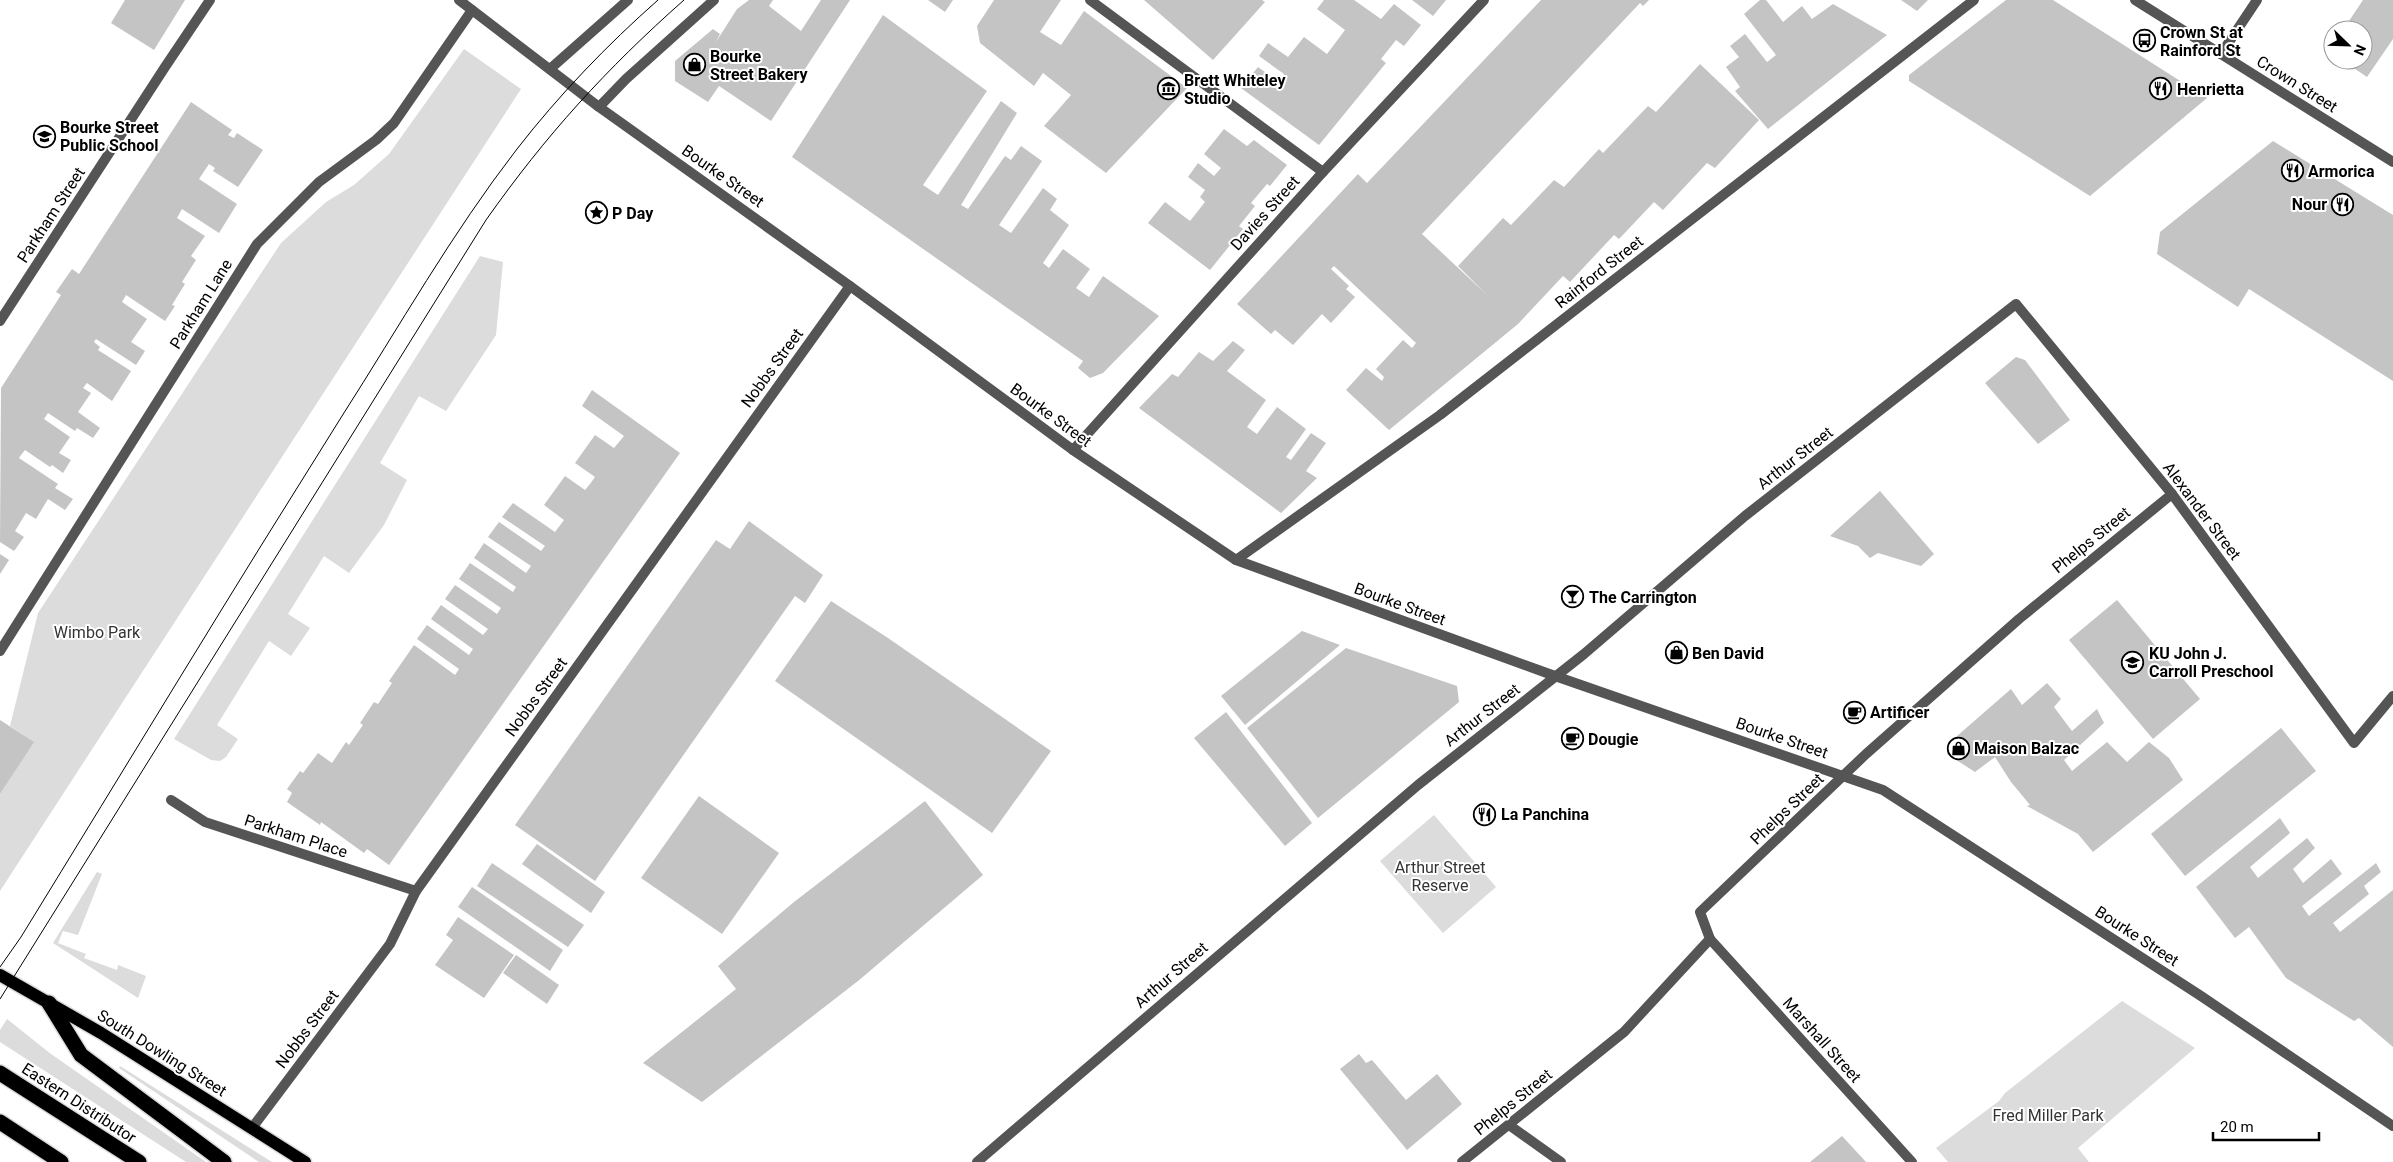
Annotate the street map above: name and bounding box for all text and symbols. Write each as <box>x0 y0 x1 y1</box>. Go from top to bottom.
north arrow <box>2323 20 2373 70</box>
place label: Crown St at Rainford St <box>2160 23 2244 60</box>
bus stop icon: Crown St at Rainford St <box>2132 29 2156 53</box>
text: N <box>2351 42 2369 58</box>
place label: Bourke Street Bakery <box>710 47 808 84</box>
street label: Crown Street <box>2253 52 2341 116</box>
shop icon: Bourke Street Bakery <box>682 53 706 77</box>
place label: Brett Whiteley Studio <box>1184 71 1286 108</box>
museum icon: Brett Whiteley Studio <box>1156 77 1180 101</box>
restaurant icon: Henrietta <box>2149 77 2173 101</box>
place label: Henrietta <box>2177 80 2244 99</box>
place label: Bourke Street Public School <box>60 118 159 155</box>
school or university icon: Bourke Street Public School <box>32 124 56 148</box>
street label: Bourke Street <box>678 141 768 211</box>
restaurant icon: Armorica <box>2280 159 2304 183</box>
place label: Armorica <box>2308 162 2375 181</box>
street label: Parkham Street <box>13 164 89 266</box>
street label: Davies Street <box>1227 172 1303 254</box>
restaurant icon: Nour <box>2331 192 2355 216</box>
place label: Nour <box>2292 195 2327 214</box>
place icon: P Day <box>584 201 608 225</box>
place label: P Day <box>612 204 654 223</box>
street label: Rainford Street <box>1551 232 1647 312</box>
street label: Parkham Lane <box>166 256 236 352</box>
street label: Nobbs Street <box>737 325 807 411</box>
street label: Bourke Street <box>1007 379 1095 451</box>
street label: Arthur Street <box>1753 423 1837 493</box>
street label: Alexander Street <box>2159 458 2245 564</box>
street label: Phelps Street <box>2048 503 2134 577</box>
street label: Bourke Street <box>1352 579 1448 629</box>
bar icon: The Carrington <box>1561 585 1585 609</box>
place label: The Carrington <box>1589 588 1697 607</box>
park label: Wimbo Park <box>54 623 141 642</box>
shop icon: Ben David <box>1664 641 1688 665</box>
place label: Ben David <box>1692 644 1764 663</box>
place label: KU John J. Carroll Preschool <box>2149 644 2273 681</box>
school or university icon: KU John J. Carroll Preschool <box>2121 650 2145 674</box>
street label: Nobbs Street <box>501 654 571 740</box>
street label: Arthur Street <box>1440 680 1524 750</box>
cafe icon: Artificer <box>1842 700 1866 724</box>
place label: Artificer <box>1870 703 1929 722</box>
street label: Bourke Street <box>1734 713 1830 763</box>
cafe icon: Dougie <box>1560 727 1584 751</box>
place label: Dougie <box>1588 730 1639 749</box>
shop icon: Maison Balzac <box>1946 736 1970 760</box>
place label: Maison Balzac <box>1974 739 2079 758</box>
street label: Phelps Street <box>1746 769 1828 849</box>
restaurant icon: La Panchina <box>1473 802 1497 826</box>
place label: La Panchina <box>1501 805 1589 824</box>
street label: Parkham Place <box>242 810 350 862</box>
park label: Arthur Street Reserve <box>1395 858 1485 895</box>
street label: Bourke Street <box>2092 902 2182 970</box>
street label: Arthur Street <box>1131 938 1211 1012</box>
street label: Nobbs Street <box>271 986 343 1072</box>
street label: Marshall Street <box>1779 994 1865 1086</box>
street label: South Dowling Street <box>94 1005 230 1101</box>
street label: Eastern Distributor <box>18 1059 140 1147</box>
street label: Phelps Street <box>1470 1065 1556 1139</box>
park label: Fred Miller Park <box>1992 1106 2104 1125</box>
scale bar <box>2213 1110 2319 1142</box>
text: 20 m <box>2220 1118 2254 1136</box>

